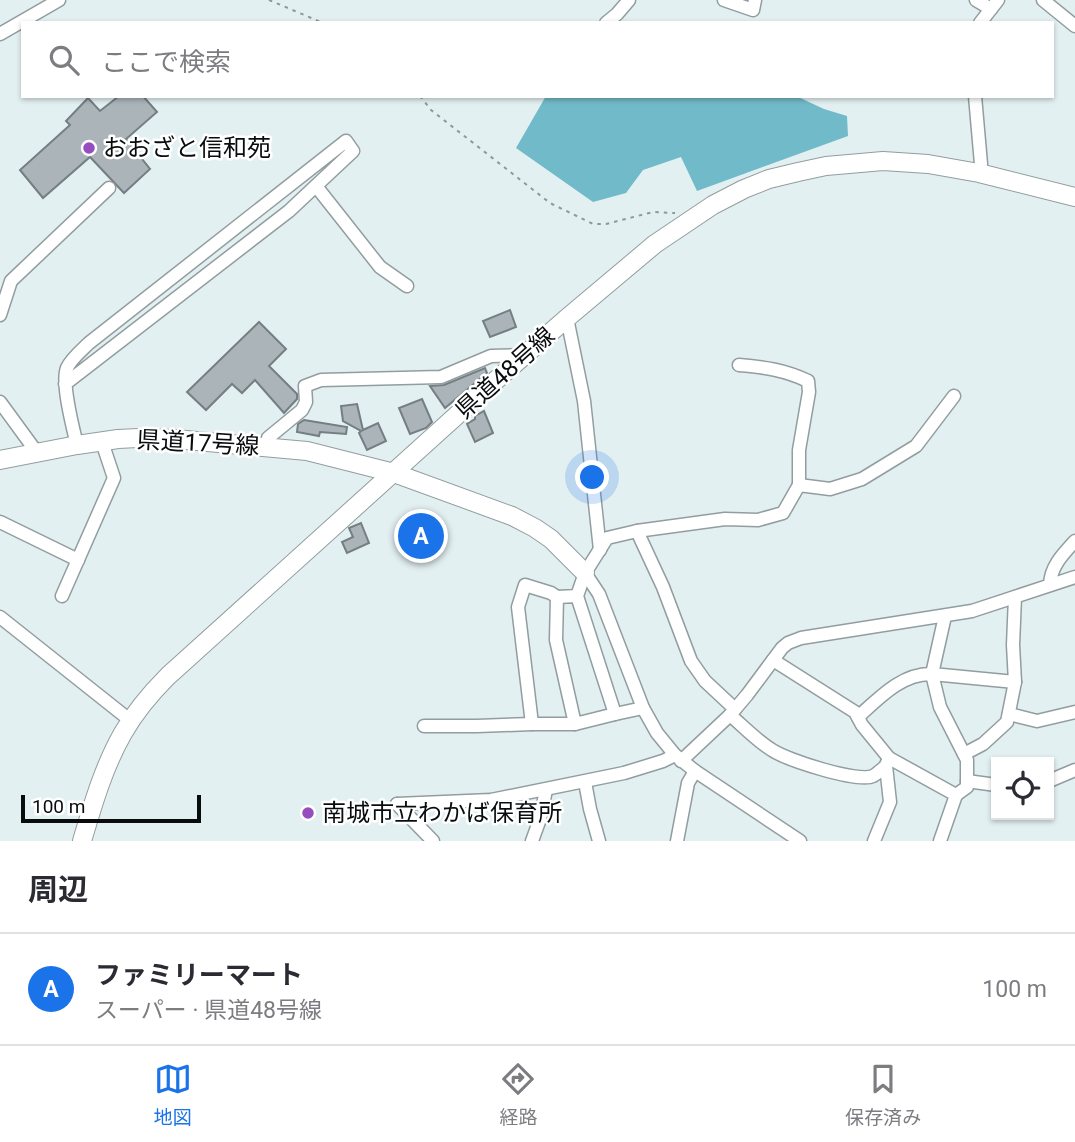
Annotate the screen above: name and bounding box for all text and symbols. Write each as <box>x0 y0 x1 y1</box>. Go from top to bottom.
search box <box>21 21 1054 98</box>
icon: search <box>45 41 83 79</box>
text: ここで検索 <box>101 47 231 77</box>
place label: おおざと信和苑 <box>103 134 271 162</box>
marker: おおざと信和苑 <box>81 140 97 156</box>
street label: 県道48号線 <box>450 321 560 425</box>
street label: 県道17号線 <box>136 426 260 460</box>
your location <box>575 460 609 494</box>
pin: A <box>398 510 444 562</box>
map controls <box>991 757 1054 820</box>
button: locate <box>991 757 1054 820</box>
scale bar <box>21 792 201 824</box>
text: 100 m <box>32 795 85 818</box>
place label: 南城市立わかば保育所 <box>322 799 562 827</box>
marker: 南城市立わかば保育所 <box>300 805 316 821</box>
text: 周辺 <box>28 872 88 907</box>
text: ファミリーマート <box>95 960 303 990</box>
text: A <box>43 976 59 1003</box>
text: 100 m <box>982 976 1047 1003</box>
text: スーパー · 県道48号線 <box>95 997 322 1024</box>
tab: 地図 <box>154 1060 192 1129</box>
tab: 経路 <box>499 1060 537 1129</box>
tab: 保存済み <box>845 1060 921 1129</box>

